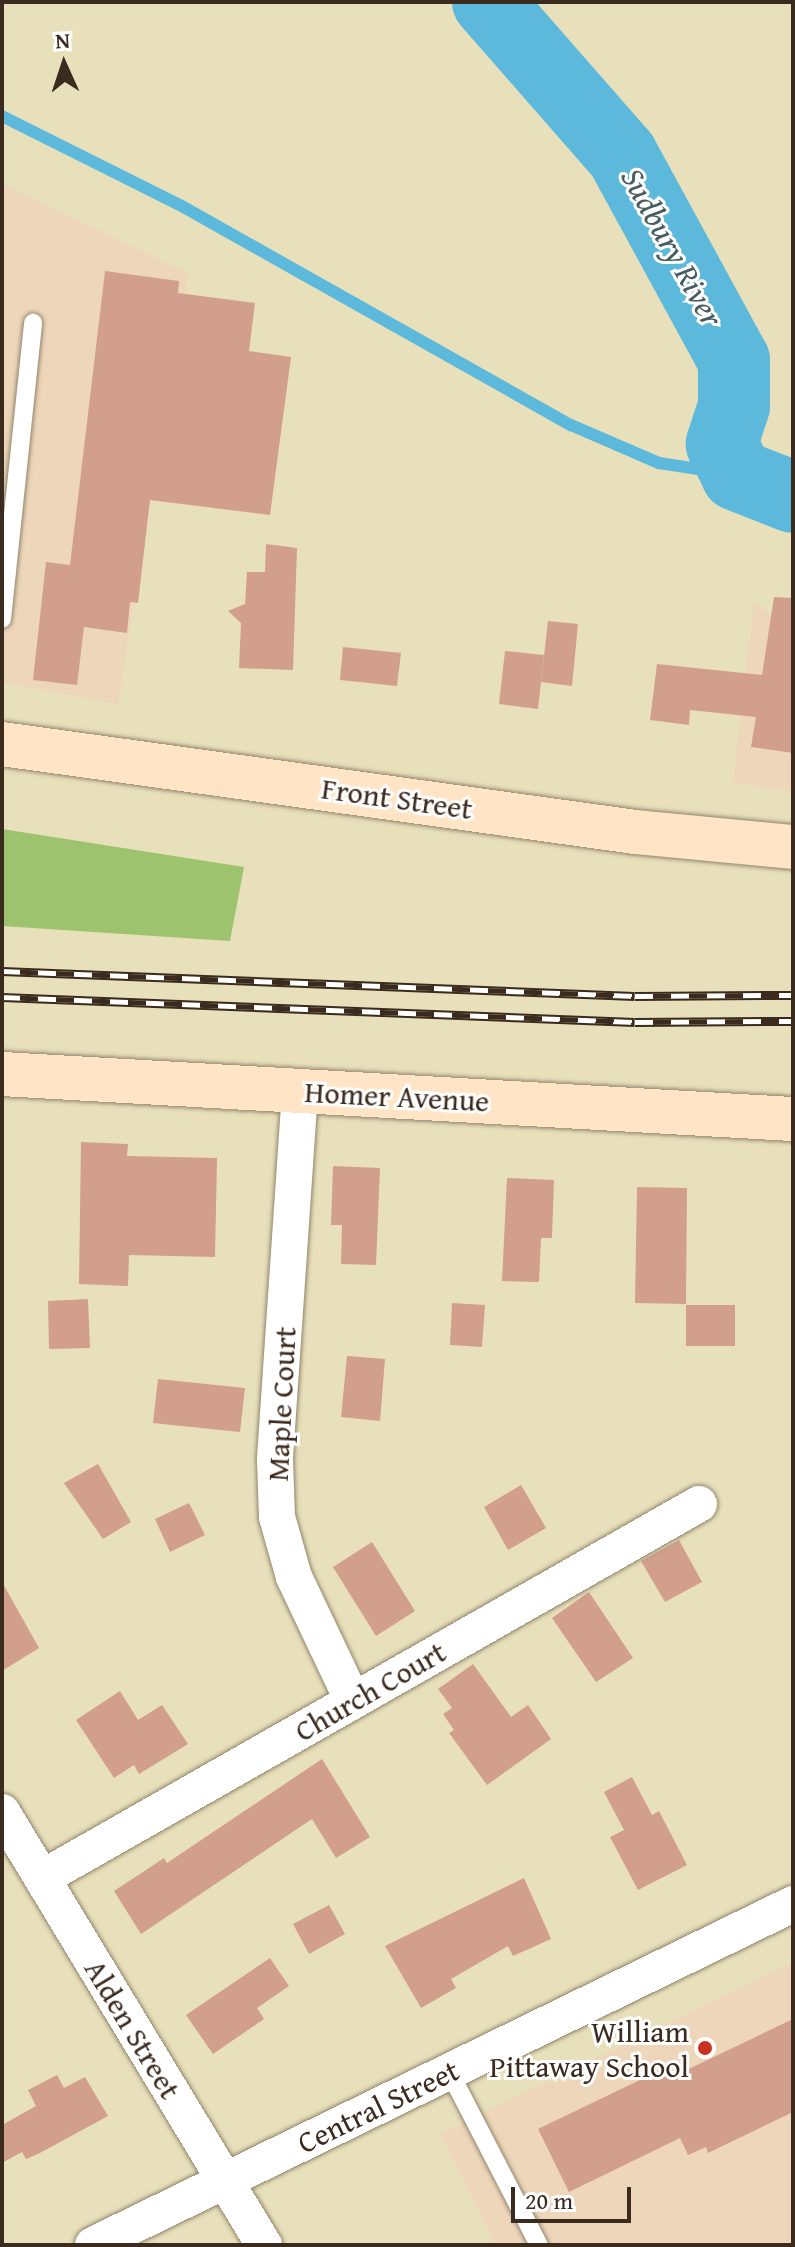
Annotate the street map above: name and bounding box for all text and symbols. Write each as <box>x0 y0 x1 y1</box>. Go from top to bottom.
north arrow <box>24 24 104 104</box>
text: N <box>55 24 71 56</box>
water label: Sudbury River <box>613 161 731 333</box>
street label: Front Street <box>319 770 475 826</box>
street label: Homer Avenue <box>304 1073 490 1119</box>
street label: Maple Court <box>259 1326 303 1482</box>
street label: Church Court <box>288 1633 452 1749</box>
street label: Alden Street <box>77 1953 189 2105</box>
place label: William Pittaway School <box>490 2013 689 2084</box>
marker: William Pittaway School <box>696 2039 714 2057</box>
street label: Central Street <box>291 2051 465 2161</box>
scale bar <box>515 2171 635 2221</box>
text: 20 m <box>525 2183 573 2218</box>

